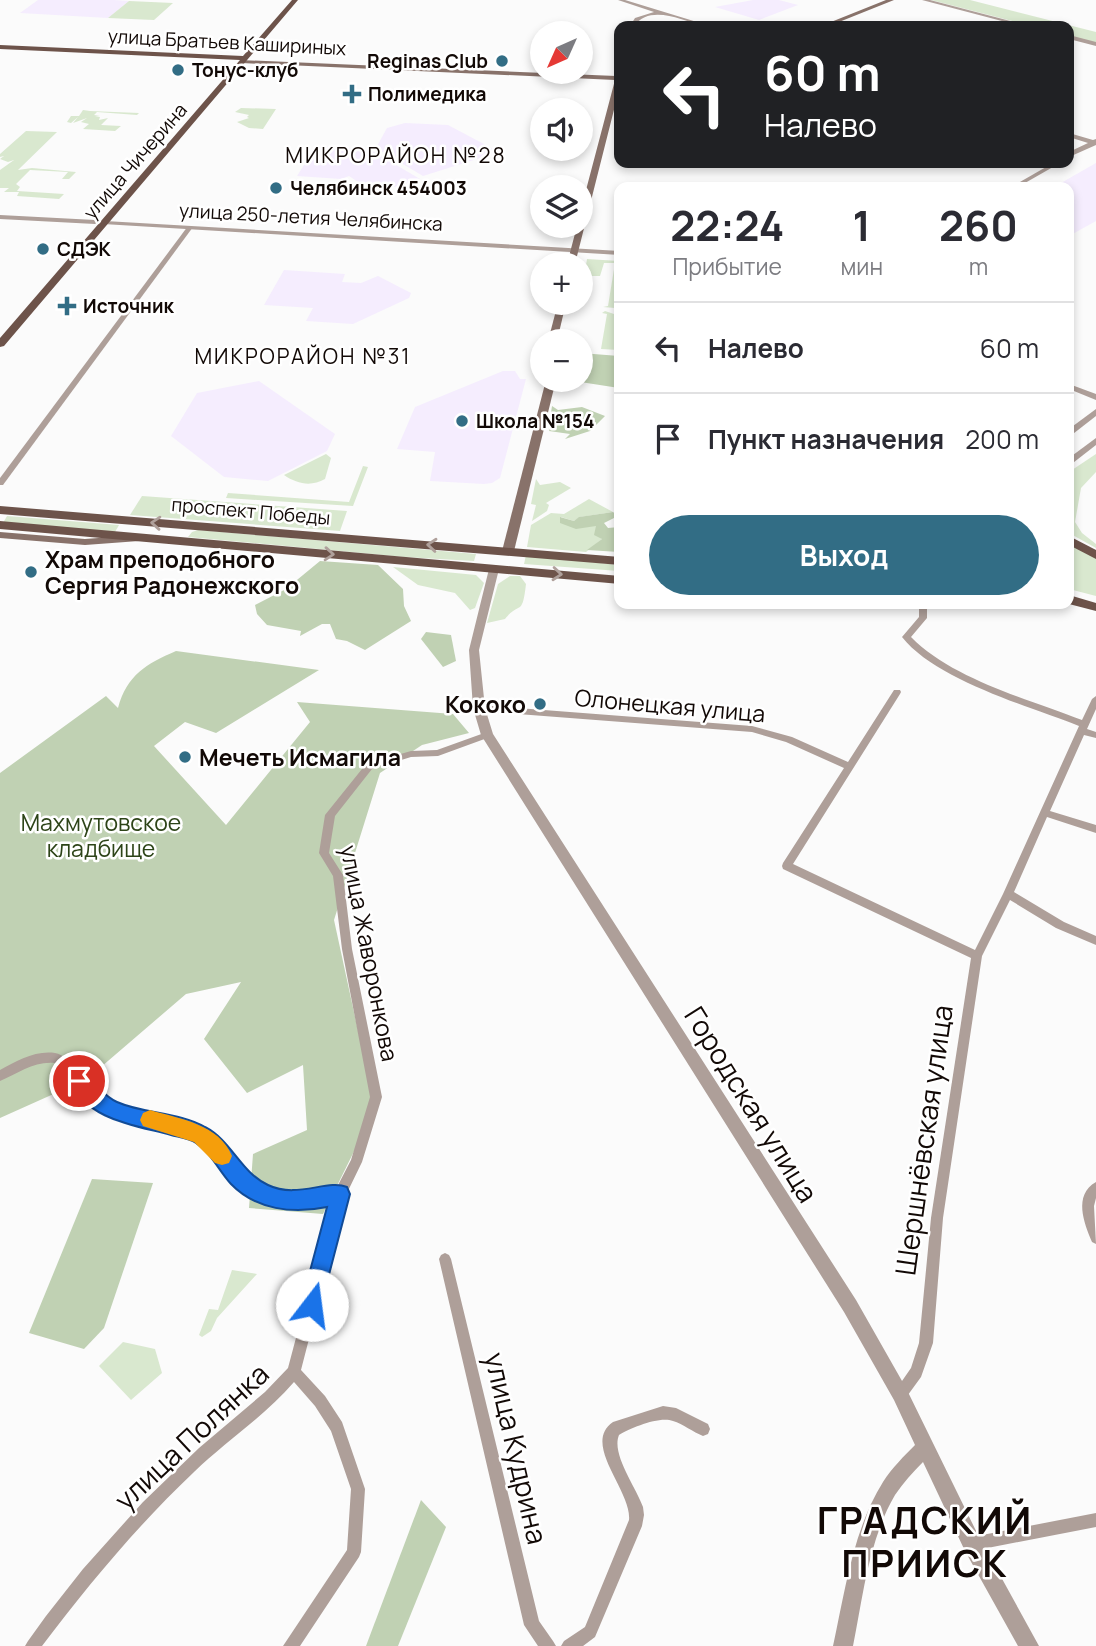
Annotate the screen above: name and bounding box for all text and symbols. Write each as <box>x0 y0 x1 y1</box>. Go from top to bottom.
north arrow <box>530 21 593 84</box>
map controls <box>530 21 593 392</box>
street label: улица Братьев Кашириных <box>107 23 347 61</box>
text: 60 m <box>764 39 881 106</box>
place label: Reginas Club <box>367 48 488 74</box>
icon: left <box>649 49 740 140</box>
marker: Reginas Club <box>494 53 510 69</box>
place label: Тонус-клуб <box>192 57 298 83</box>
marker: Тонус-клуб <box>170 62 186 78</box>
place label: Полимедика <box>368 81 486 107</box>
marker: Полимедика <box>342 84 362 104</box>
street label: улица Чичерина <box>77 97 193 225</box>
button: sound <box>530 98 593 161</box>
text: Налево <box>764 103 877 147</box>
district label: МИКРОРАЙОН №28 <box>285 141 507 169</box>
place label: Челябинск 454003 <box>290 175 467 201</box>
button: layers <box>530 175 593 238</box>
marker: Челябинск 454003 <box>268 180 284 196</box>
text: 22:24 <box>670 196 784 254</box>
text: 1 <box>852 196 871 254</box>
text: 260 <box>939 196 1018 254</box>
street label: улица 250-летия Челябинска <box>179 197 443 237</box>
place label: СДЭК <box>57 236 112 262</box>
marker: СДЭК <box>35 241 51 257</box>
text: Прибытие <box>672 250 782 282</box>
text: мин <box>840 250 883 282</box>
text: m <box>969 250 988 282</box>
button: + <box>530 252 593 315</box>
place label: Источник <box>83 293 174 319</box>
marker: Источник <box>57 296 77 316</box>
button: − <box>530 329 593 392</box>
icon: left <box>649 329 687 367</box>
text: Налево <box>708 330 804 366</box>
text: 60 m <box>980 330 1039 366</box>
district label: МИКРОРАЙОН №31 <box>194 342 412 370</box>
place label: Школа №154 <box>476 408 595 434</box>
marker: Школа №154 <box>454 413 470 429</box>
icon: arrive <box>649 420 687 458</box>
text: Пункт назначения <box>708 421 944 457</box>
text: 200 m <box>965 421 1039 457</box>
street label: проспект Победы <box>171 491 331 531</box>
button: Выход <box>649 515 1039 595</box>
one-way arrow <box>150 516 161 531</box>
one-way arrow <box>426 538 437 553</box>
place label: Храм преподобного Сергия Радонежского <box>45 543 299 601</box>
one-way arrow <box>324 546 335 561</box>
marker: Храм преподобного Сергия Радонежского <box>23 564 39 580</box>
one-way arrow <box>551 567 563 582</box>
street label: Олонецкая улица <box>573 681 767 729</box>
place label: Кококо <box>445 688 526 720</box>
marker: Кококо <box>532 696 548 712</box>
place label: Мечеть Исмагила <box>199 741 401 773</box>
marker: Мечеть Исмагила <box>177 749 193 765</box>
park label: Махмутовское кладбище <box>21 806 181 864</box>
street label: улица Жаворонкова <box>333 842 407 1064</box>
street label: Городская улица <box>676 999 828 1209</box>
street label: Шершнёвская улица <box>885 1002 961 1278</box>
pin <box>49 1051 109 1111</box>
icon: arrive <box>60 1062 98 1100</box>
position arrow <box>275 1268 349 1342</box>
street label: улица Кудрина <box>476 1348 558 1548</box>
street label: улица Полянка <box>106 1355 276 1517</box>
district label: ГРАДСКИЙ ПРИИСК <box>817 1495 1033 1588</box>

